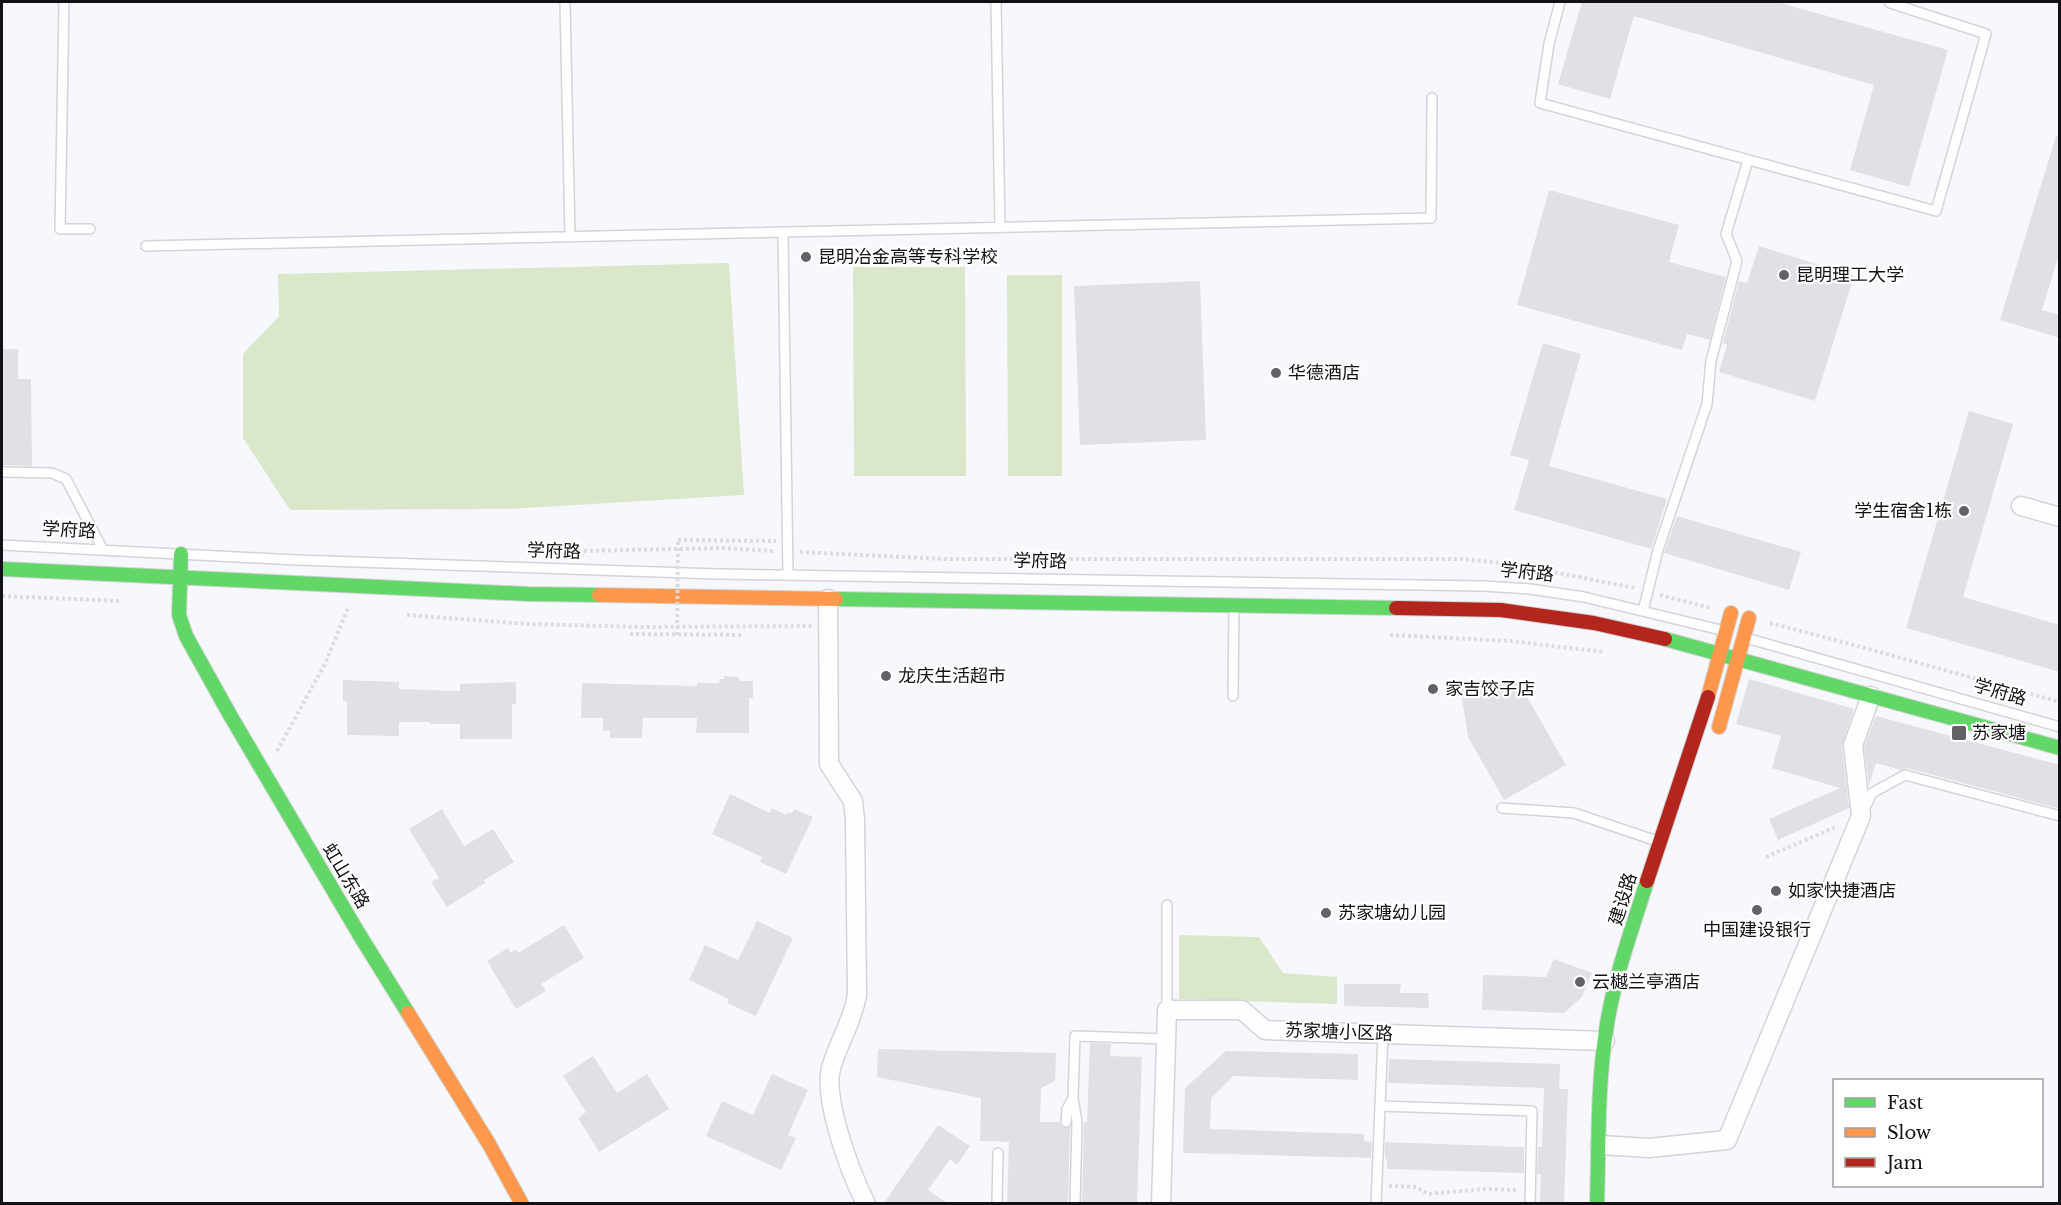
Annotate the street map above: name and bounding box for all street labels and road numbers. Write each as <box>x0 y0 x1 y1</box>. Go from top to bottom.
street label: 学府路 <box>41 518 97 542</box>
street label: 学府路 <box>527 539 581 563</box>
street label: 学府路 <box>1013 550 1067 572</box>
street label: 学府路 <box>1499 558 1555 586</box>
street label: 学府路 <box>1971 674 2029 710</box>
street label: 虹山东路 <box>318 839 374 913</box>
street label: 建设路 <box>1605 870 1641 928</box>
street label: 苏家塘小区路 <box>1285 1019 1393 1045</box>

